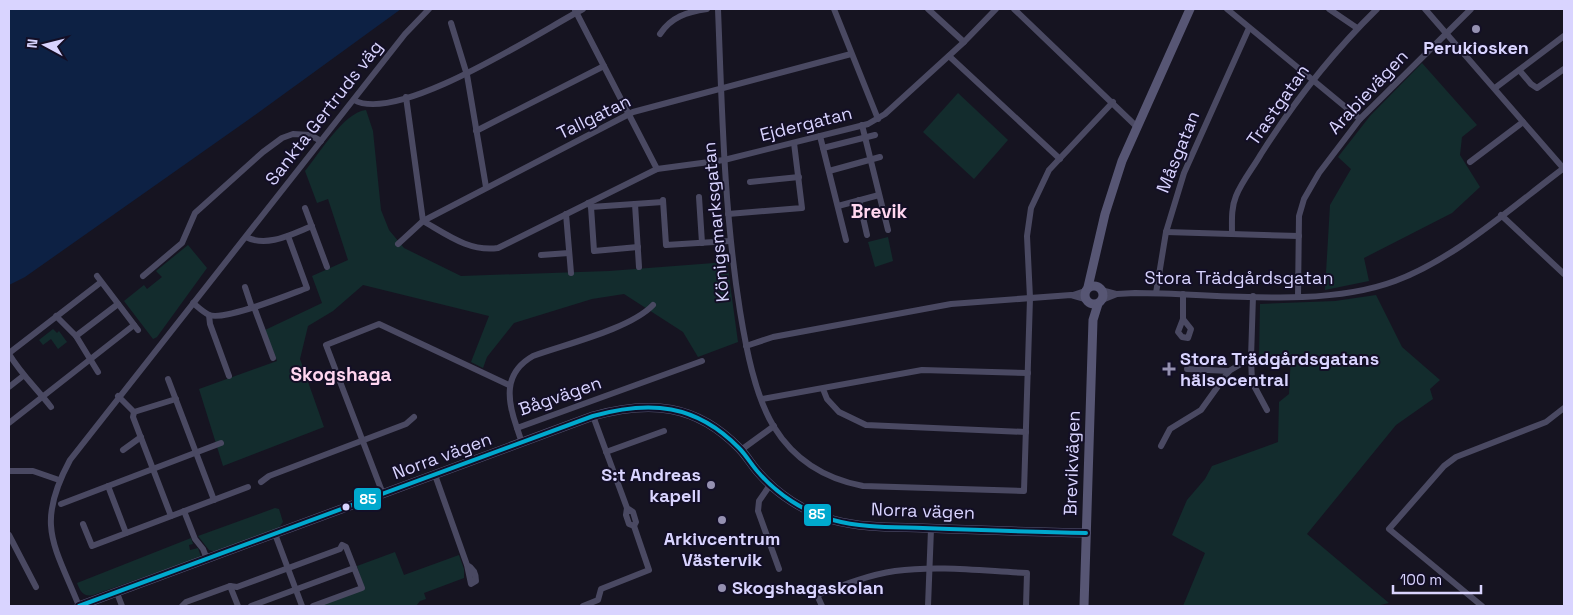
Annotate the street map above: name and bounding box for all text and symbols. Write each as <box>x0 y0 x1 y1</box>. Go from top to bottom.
north arrow <box>20 20 70 70</box>
marker: Perukiosken <box>1470 23 1482 35</box>
street label: Sankta Gertruds väg <box>260 36 387 190</box>
place label: Perukiosken <box>1423 36 1529 59</box>
text: N <box>23 38 42 49</box>
street label: Arabievägen <box>1323 45 1413 139</box>
street label: Trastgatan <box>1241 60 1314 150</box>
street label: Tallgatan <box>553 89 634 144</box>
street label: Ejdergatan <box>757 101 854 146</box>
street label: Måsgatan <box>1151 108 1204 196</box>
street label: Königsmarksgatan <box>697 141 734 303</box>
district label: Brevik <box>851 199 908 224</box>
street label: Stora Trädgårdsgatan <box>1145 266 1333 289</box>
place label: Stora Trädgårdsgatans hälsocentral <box>1180 347 1379 391</box>
district label: Skogshaga <box>291 362 391 387</box>
marker: Stora Trädgårdsgatans hälsocentral <box>1162 362 1176 376</box>
street label: Bågvägen <box>515 371 604 420</box>
street label: Brevikvägen <box>1058 410 1085 516</box>
street label: Norra vägen <box>389 427 495 484</box>
place label: S:t Andreas kapell <box>601 463 701 507</box>
marker: S:t Andreas kapell <box>705 479 717 491</box>
line badge: 85 <box>353 487 382 511</box>
text: 85 <box>360 490 376 508</box>
street label: Norra vägen <box>871 497 975 524</box>
unlabelled marker <box>341 502 351 512</box>
line badge: 85 <box>803 503 832 527</box>
text: 85 <box>809 505 825 523</box>
marker: Arkivcentrum Västervik <box>716 514 728 526</box>
place label: Arkivcentrum Västervik <box>664 527 780 571</box>
scale bar <box>1393 562 1480 594</box>
text: 100 m <box>1400 570 1442 589</box>
place label: Skogshagaskolan <box>732 576 884 599</box>
marker: Skogshagaskolan <box>716 582 728 594</box>

